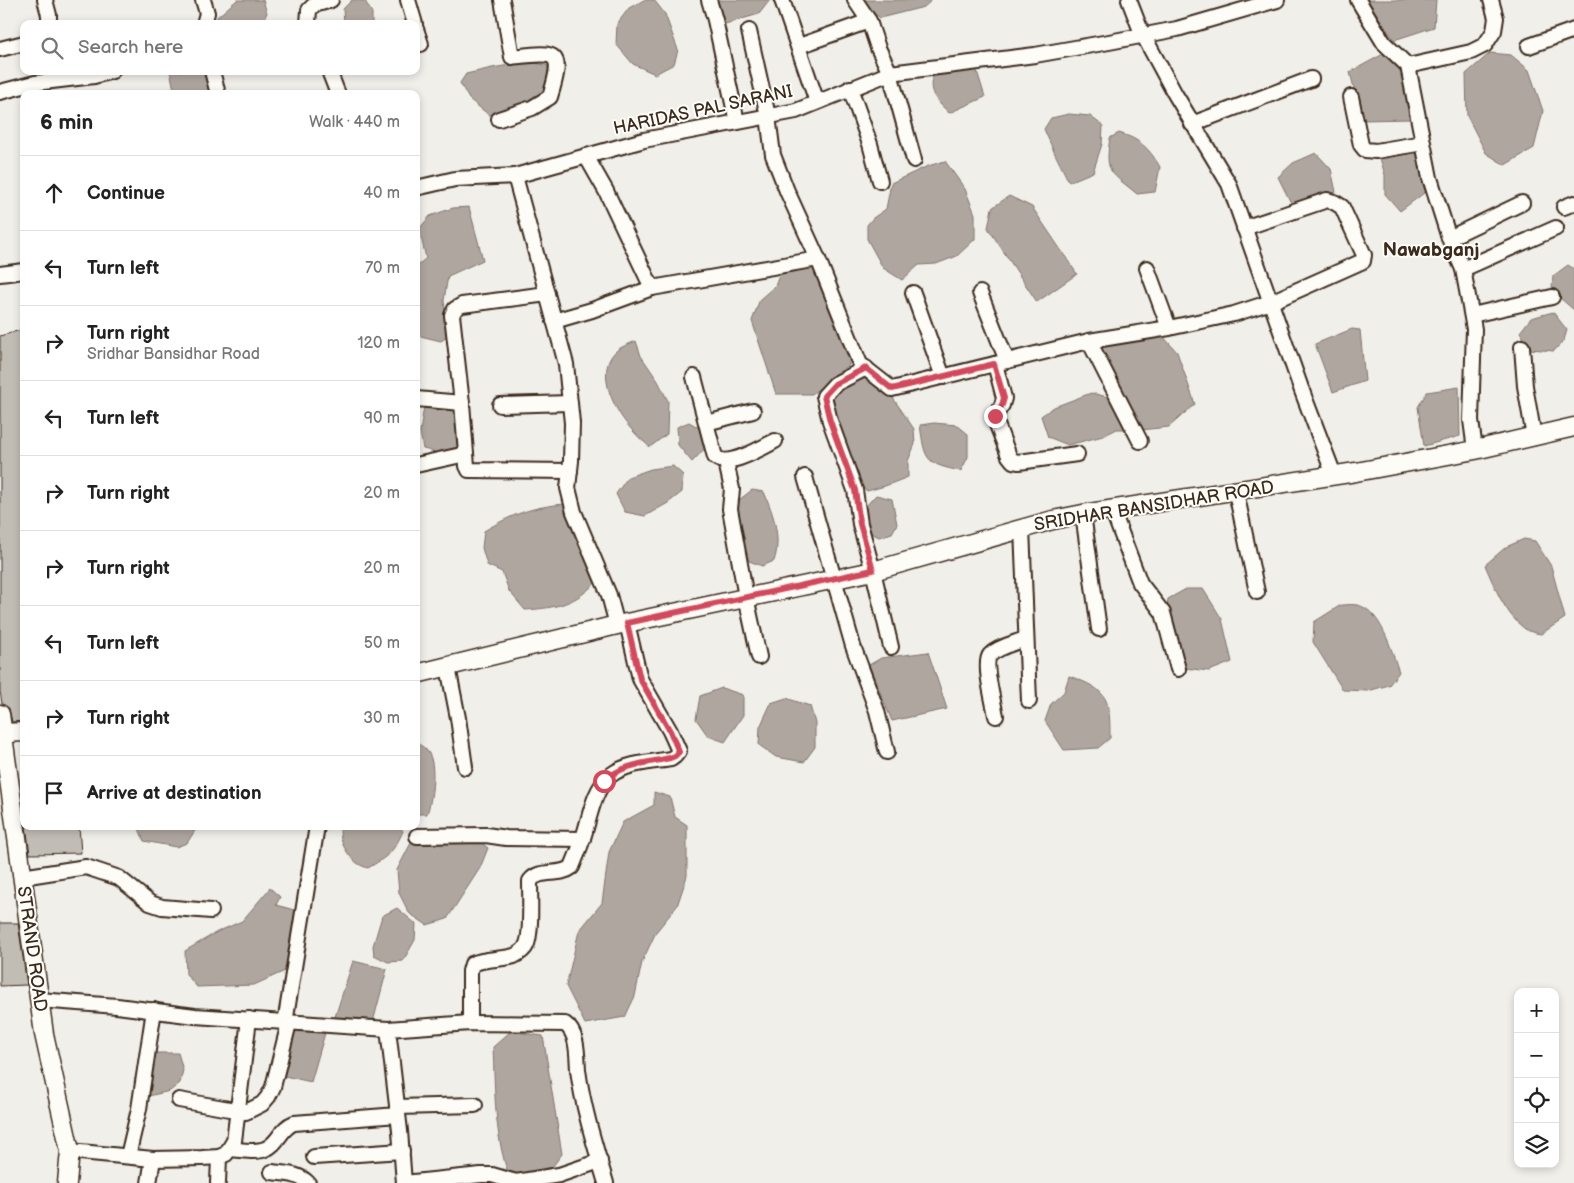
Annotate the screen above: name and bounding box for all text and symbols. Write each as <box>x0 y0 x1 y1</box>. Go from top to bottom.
search box <box>20 20 420 75</box>
icon: search <box>38 34 66 62</box>
text: Search here <box>78 36 183 59</box>
street label: HARIDAS PAL SARANI <box>611 81 795 139</box>
text: 6 min <box>40 110 93 135</box>
text: Walk · 440 m <box>309 113 400 132</box>
icon: ahead <box>40 179 68 207</box>
text: Continue <box>87 182 165 205</box>
text: 40 m <box>363 184 400 203</box>
district label: Nawabganj <box>1383 239 1479 262</box>
icon: left <box>40 254 68 282</box>
text: Turn left <box>87 257 159 280</box>
text: 70 m <box>365 259 400 278</box>
text: Turn right <box>87 322 170 345</box>
icon: right <box>40 329 68 357</box>
text: 120 m <box>357 334 400 353</box>
text: Sridhar Bansidhar Road <box>87 345 260 364</box>
icon: left <box>40 404 68 432</box>
route end <box>984 405 1007 428</box>
text: Turn left <box>87 407 159 430</box>
text: 90 m <box>364 409 400 428</box>
street label: SRIDHAR BANSIDHAR ROAD <box>1033 477 1275 535</box>
icon: right <box>40 479 68 507</box>
text: Turn right <box>87 482 170 505</box>
text: 20 m <box>364 484 400 503</box>
icon: right <box>40 554 68 582</box>
text: Turn right <box>87 557 170 580</box>
text: 20 m <box>364 559 400 578</box>
icon: left <box>40 629 68 657</box>
text: Turn left <box>87 632 159 655</box>
text: 50 m <box>364 634 400 653</box>
icon: right <box>40 704 68 732</box>
text: Turn right <box>87 707 170 730</box>
text: 30 m <box>363 709 400 728</box>
route start <box>593 770 616 793</box>
icon: arrive <box>40 779 68 807</box>
text: Arrive at destination <box>87 782 262 805</box>
street label: STRAND ROAD <box>13 885 51 1013</box>
map controls <box>1514 988 1559 1168</box>
button: + <box>1514 988 1559 1033</box>
button: − <box>1514 1033 1559 1078</box>
button: locate <box>1514 1078 1559 1123</box>
button: layers <box>1514 1123 1559 1168</box>

